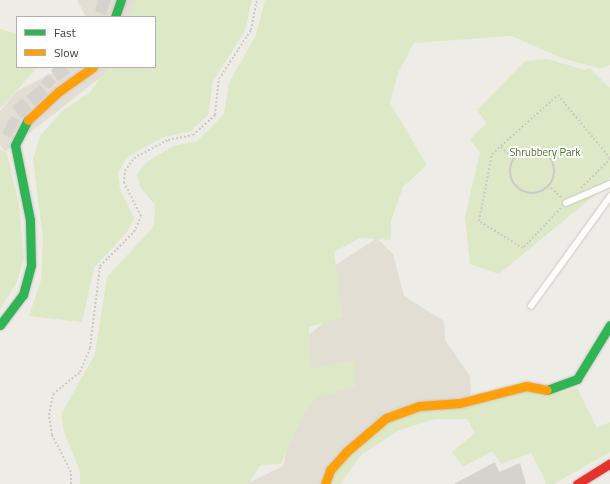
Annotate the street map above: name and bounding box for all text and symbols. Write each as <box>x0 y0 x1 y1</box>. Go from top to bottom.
legend <box>16 16 156 68</box>
text: Fast <box>54 23 76 42</box>
text: Slow <box>54 43 79 62</box>
park label: Shrubbery Park <box>509 145 581 159</box>

